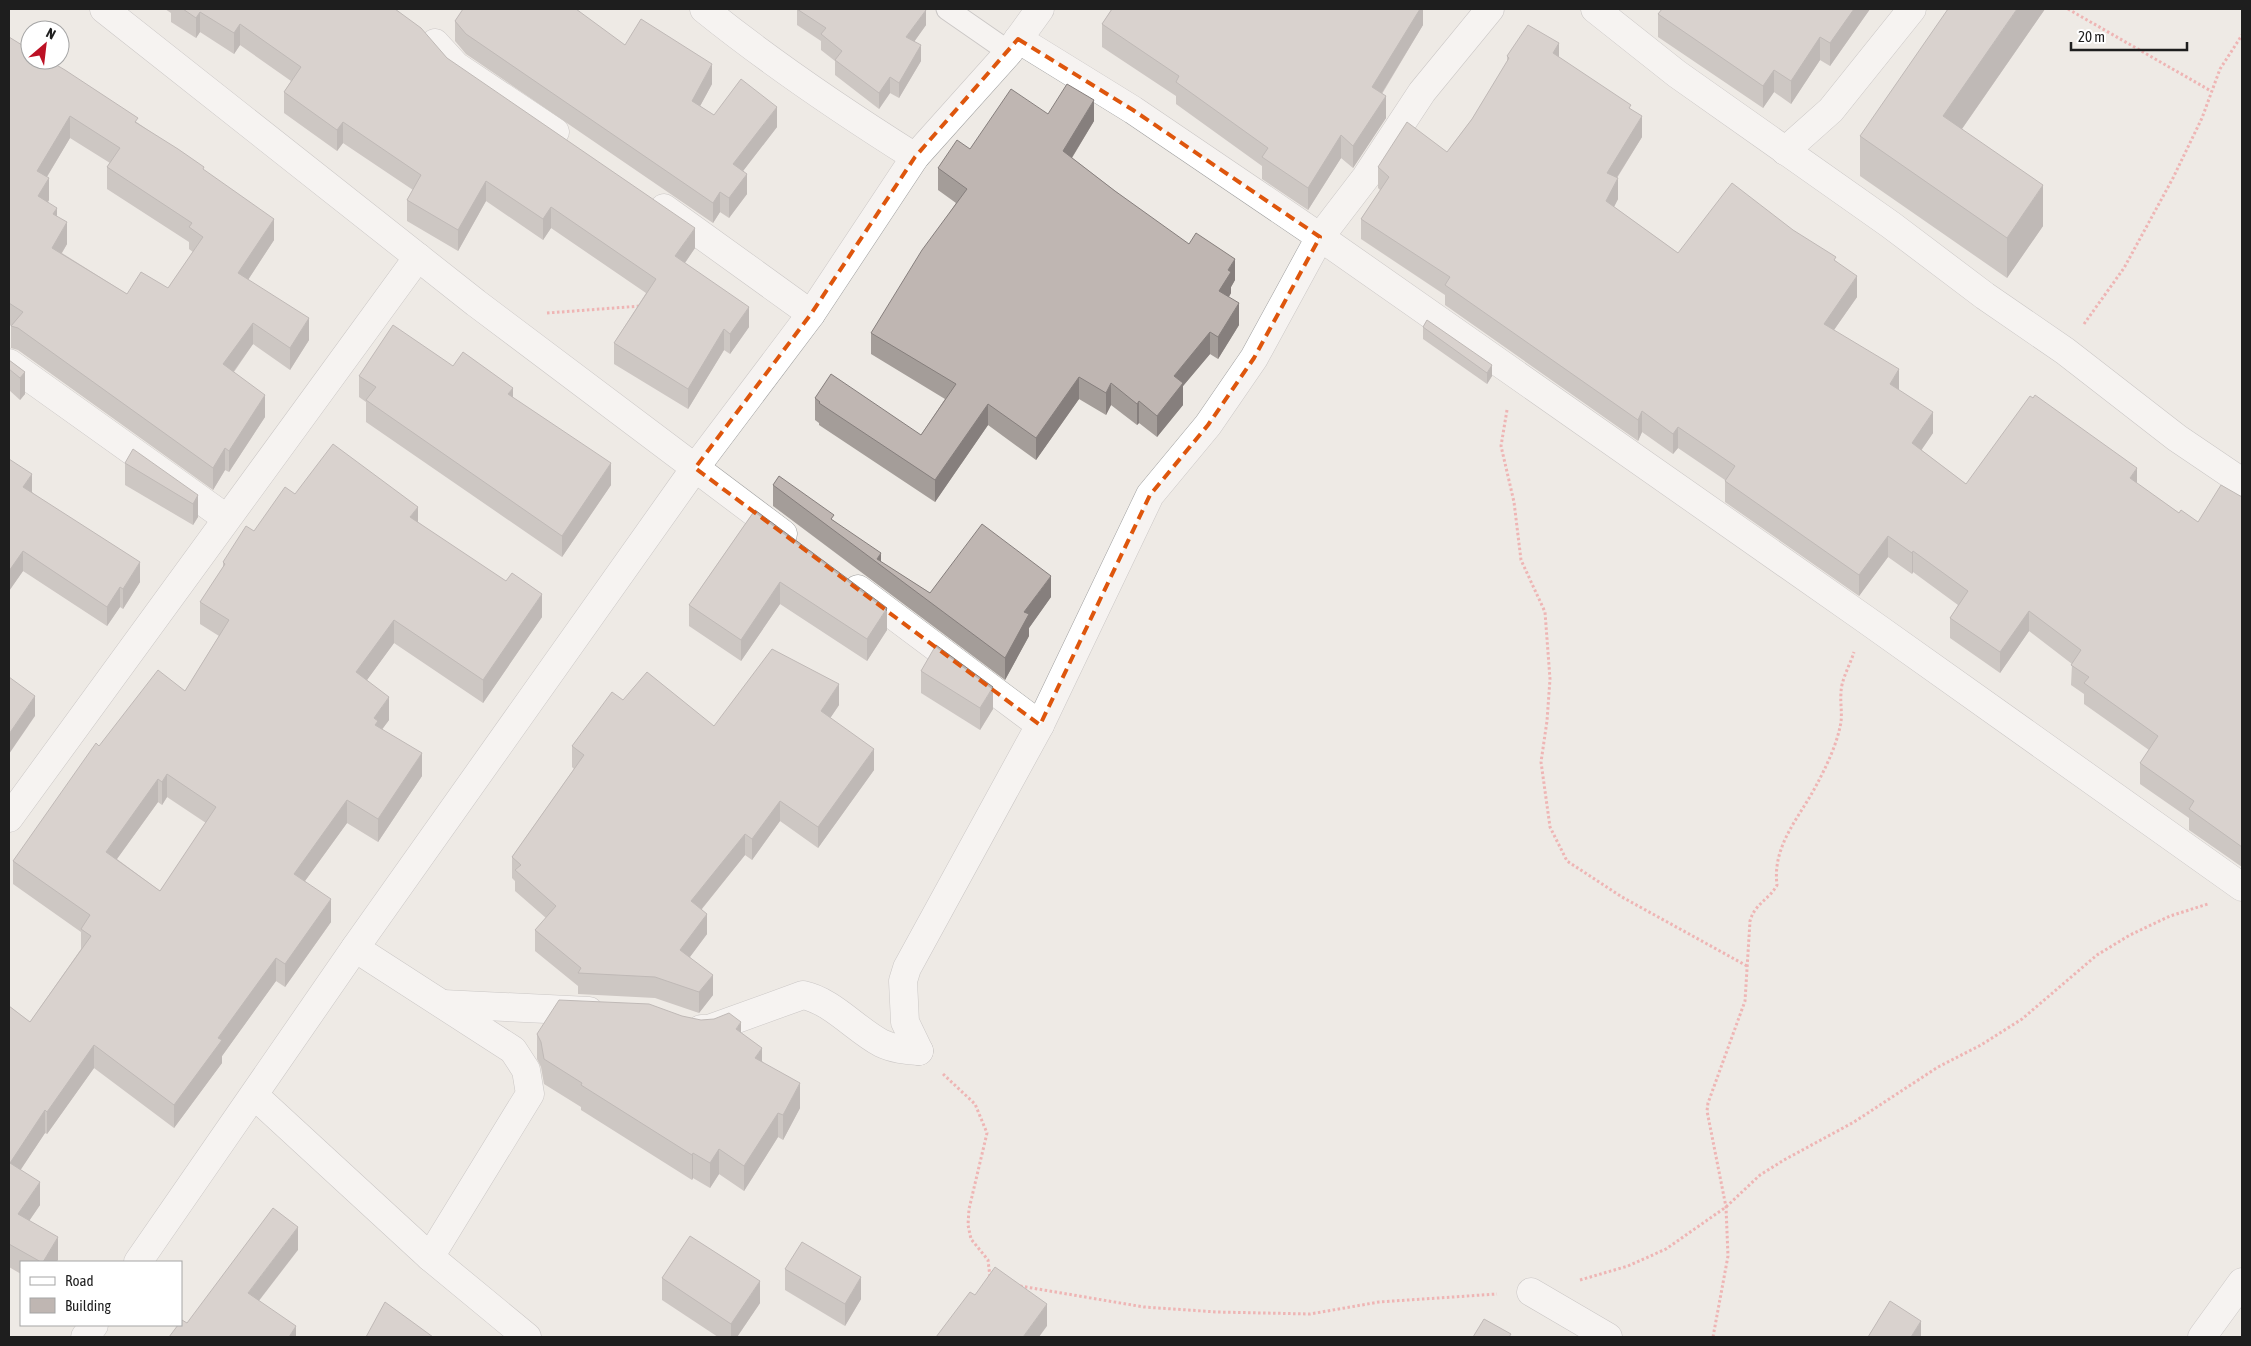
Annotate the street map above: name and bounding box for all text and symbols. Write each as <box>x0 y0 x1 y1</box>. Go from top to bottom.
north arrow <box>20 20 70 70</box>
scale bar <box>2071 20 2187 52</box>
text: N <box>44 25 59 43</box>
text: 20 m <box>2078 28 2105 45</box>
legend <box>20 1261 182 1326</box>
text: Road <box>65 1272 94 1289</box>
text: Building <box>65 1297 111 1314</box>

